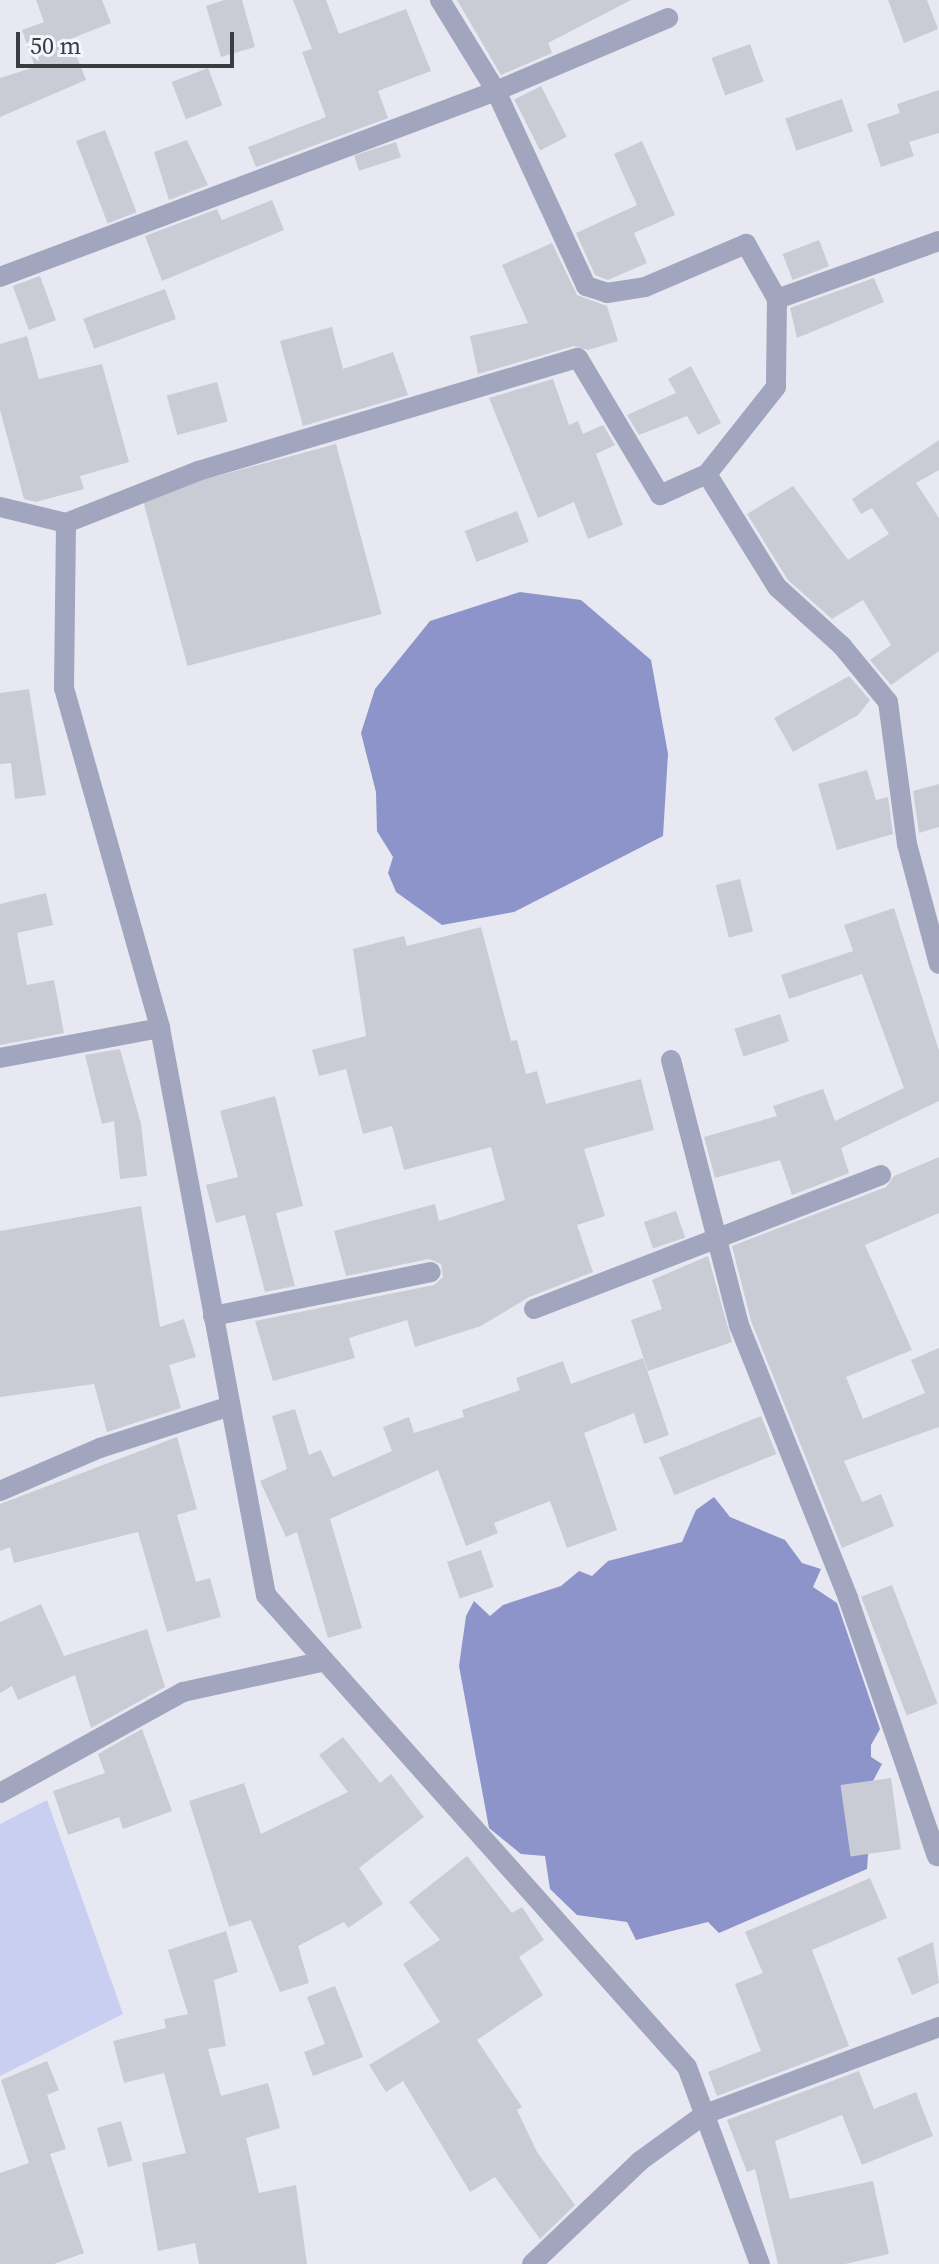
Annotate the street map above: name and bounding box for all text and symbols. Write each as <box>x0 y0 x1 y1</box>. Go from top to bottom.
scale bar <box>20 16 238 66</box>
text: 50 m <box>30 29 81 62</box>

